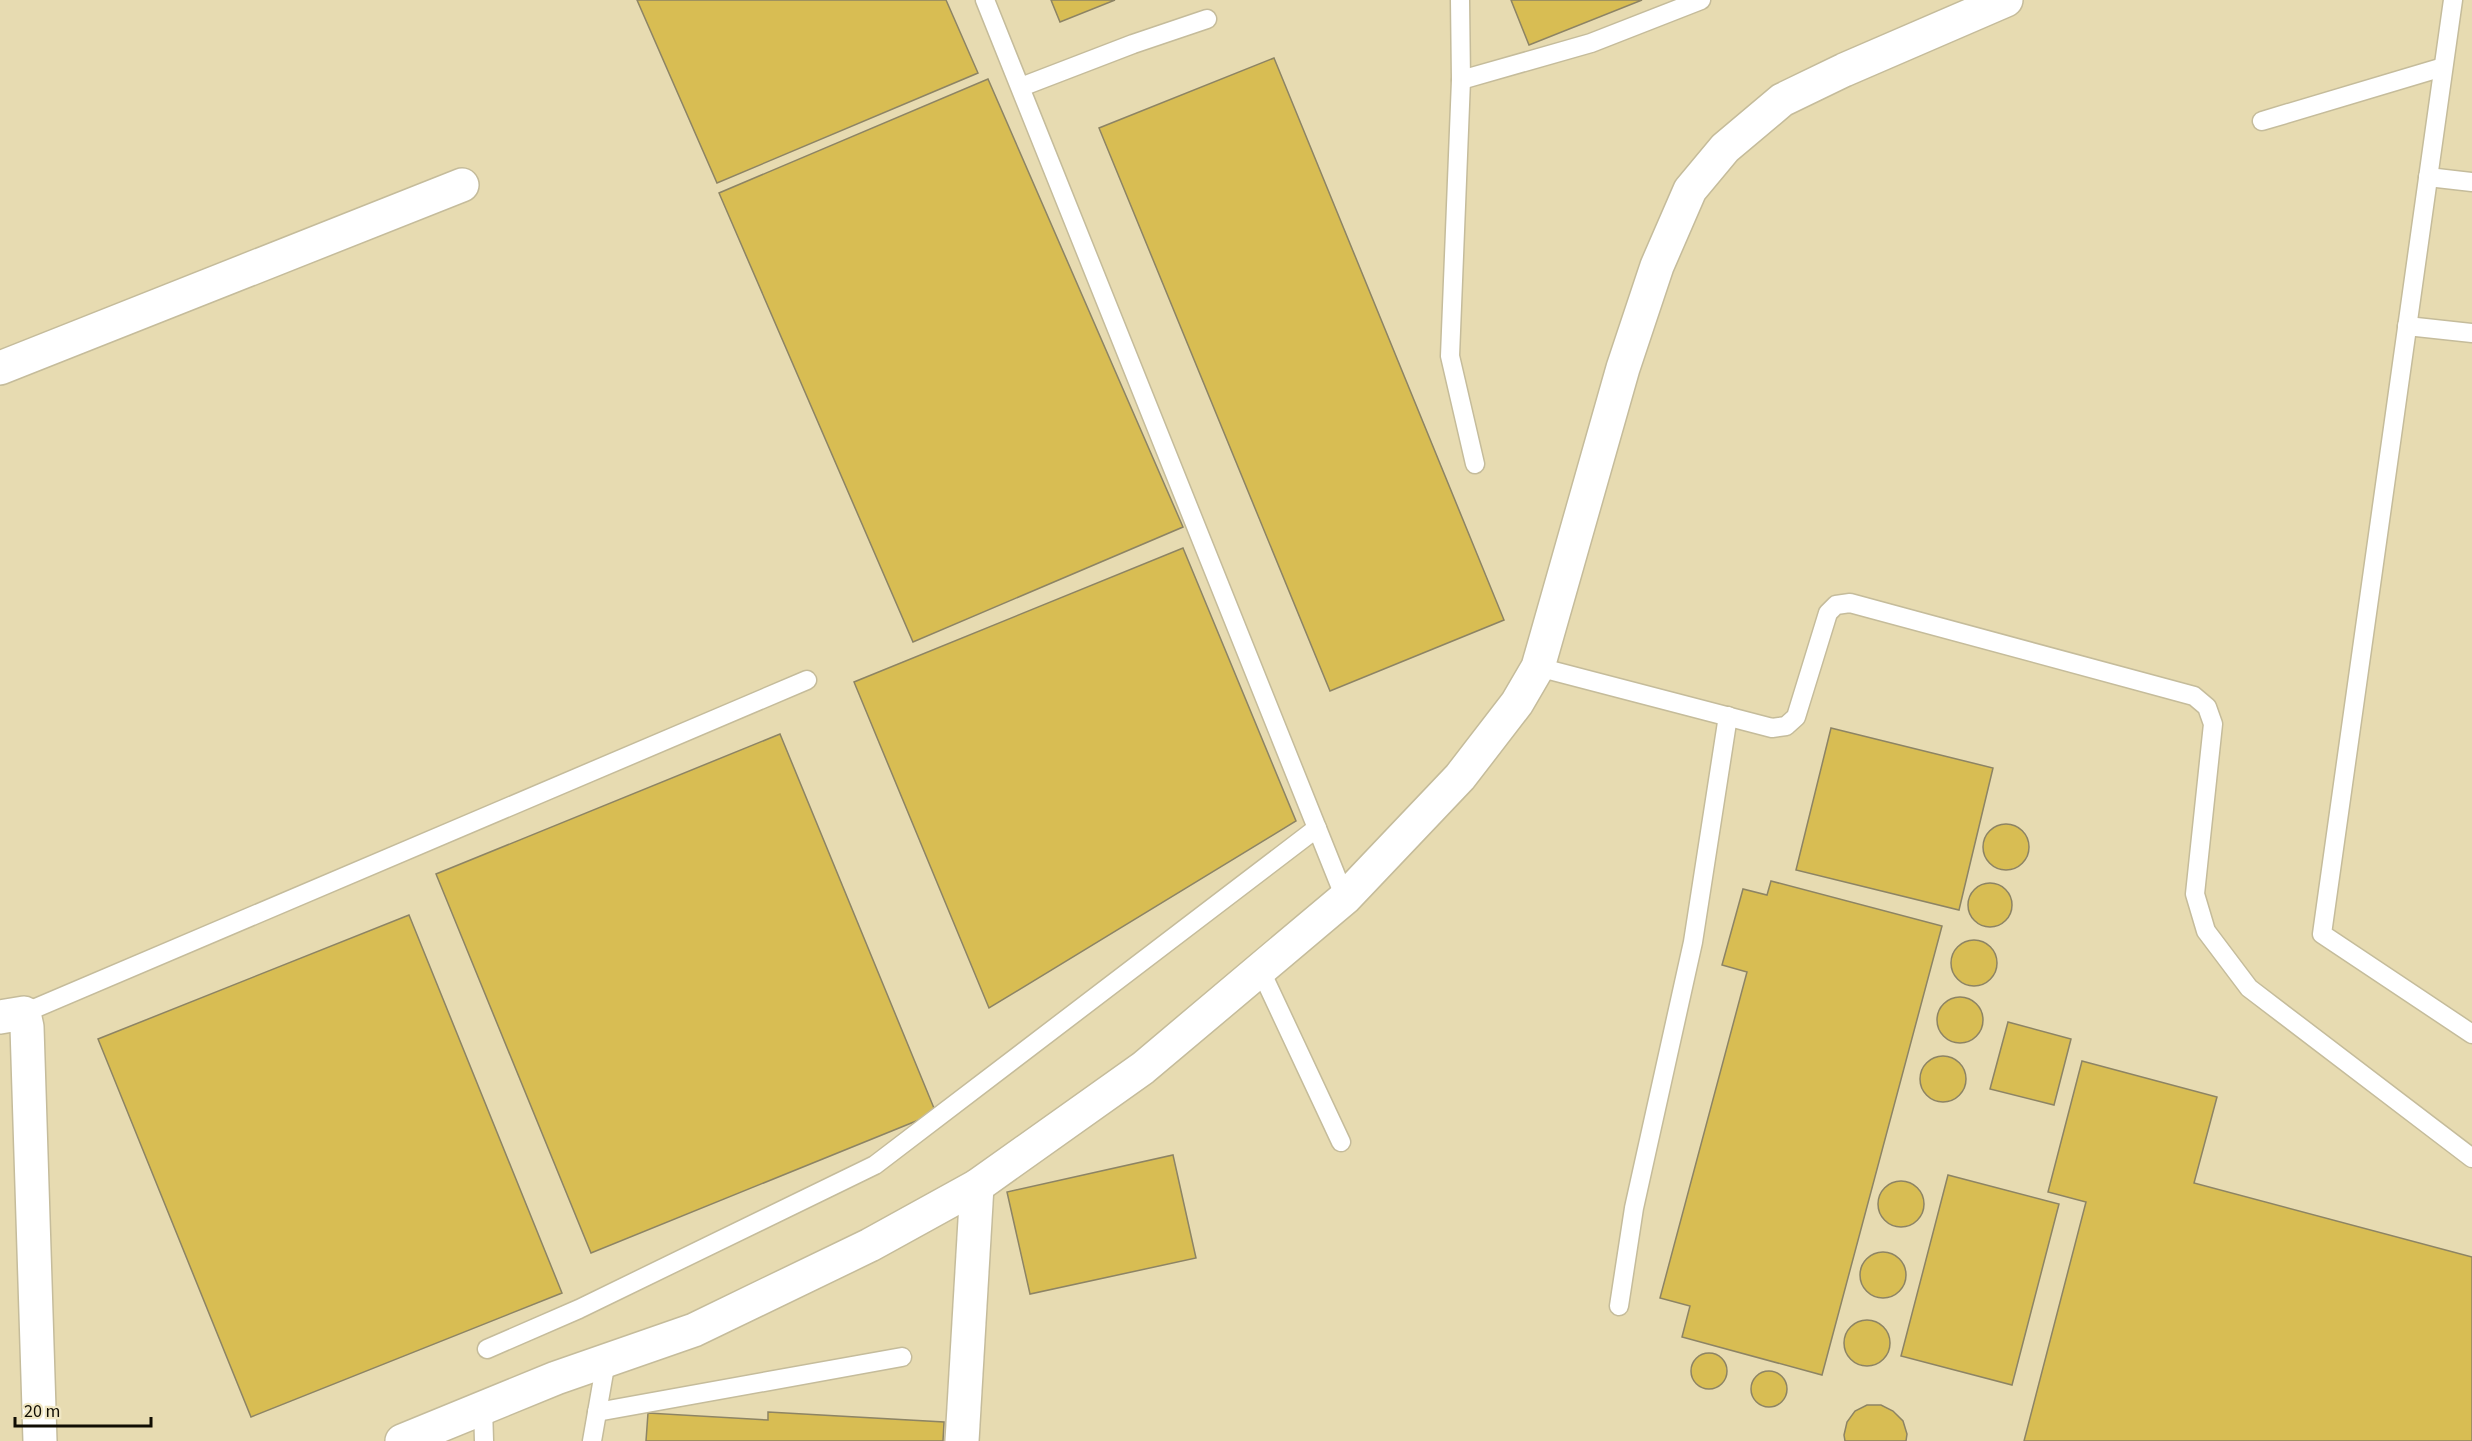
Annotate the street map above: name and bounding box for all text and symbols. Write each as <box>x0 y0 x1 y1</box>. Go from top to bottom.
scale bar <box>15 1390 152 1428</box>
text: 20 m <box>24 1399 60 1424</box>

